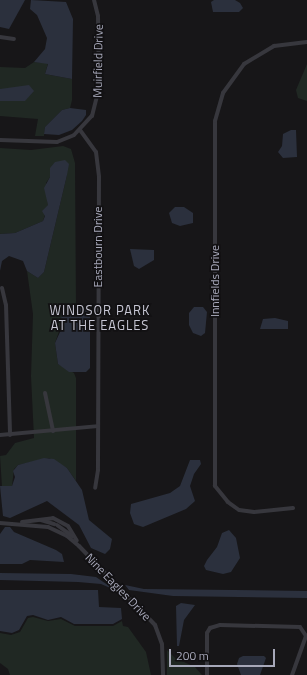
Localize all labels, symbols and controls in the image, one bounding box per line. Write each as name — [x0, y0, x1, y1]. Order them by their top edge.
street label: Muirfield Drive — [90, 24, 106, 98]
street label: Eastbourn Drive — [91, 207, 105, 287]
street label: Innfields Drive — [208, 245, 222, 317]
district label: WINDSOR PARK AT THE EAGLES — [50, 303, 150, 334]
street label: Nine Eagles Drive — [82, 550, 154, 624]
scale bar — [171, 641, 277, 667]
text: 200 m — [176, 646, 209, 665]

